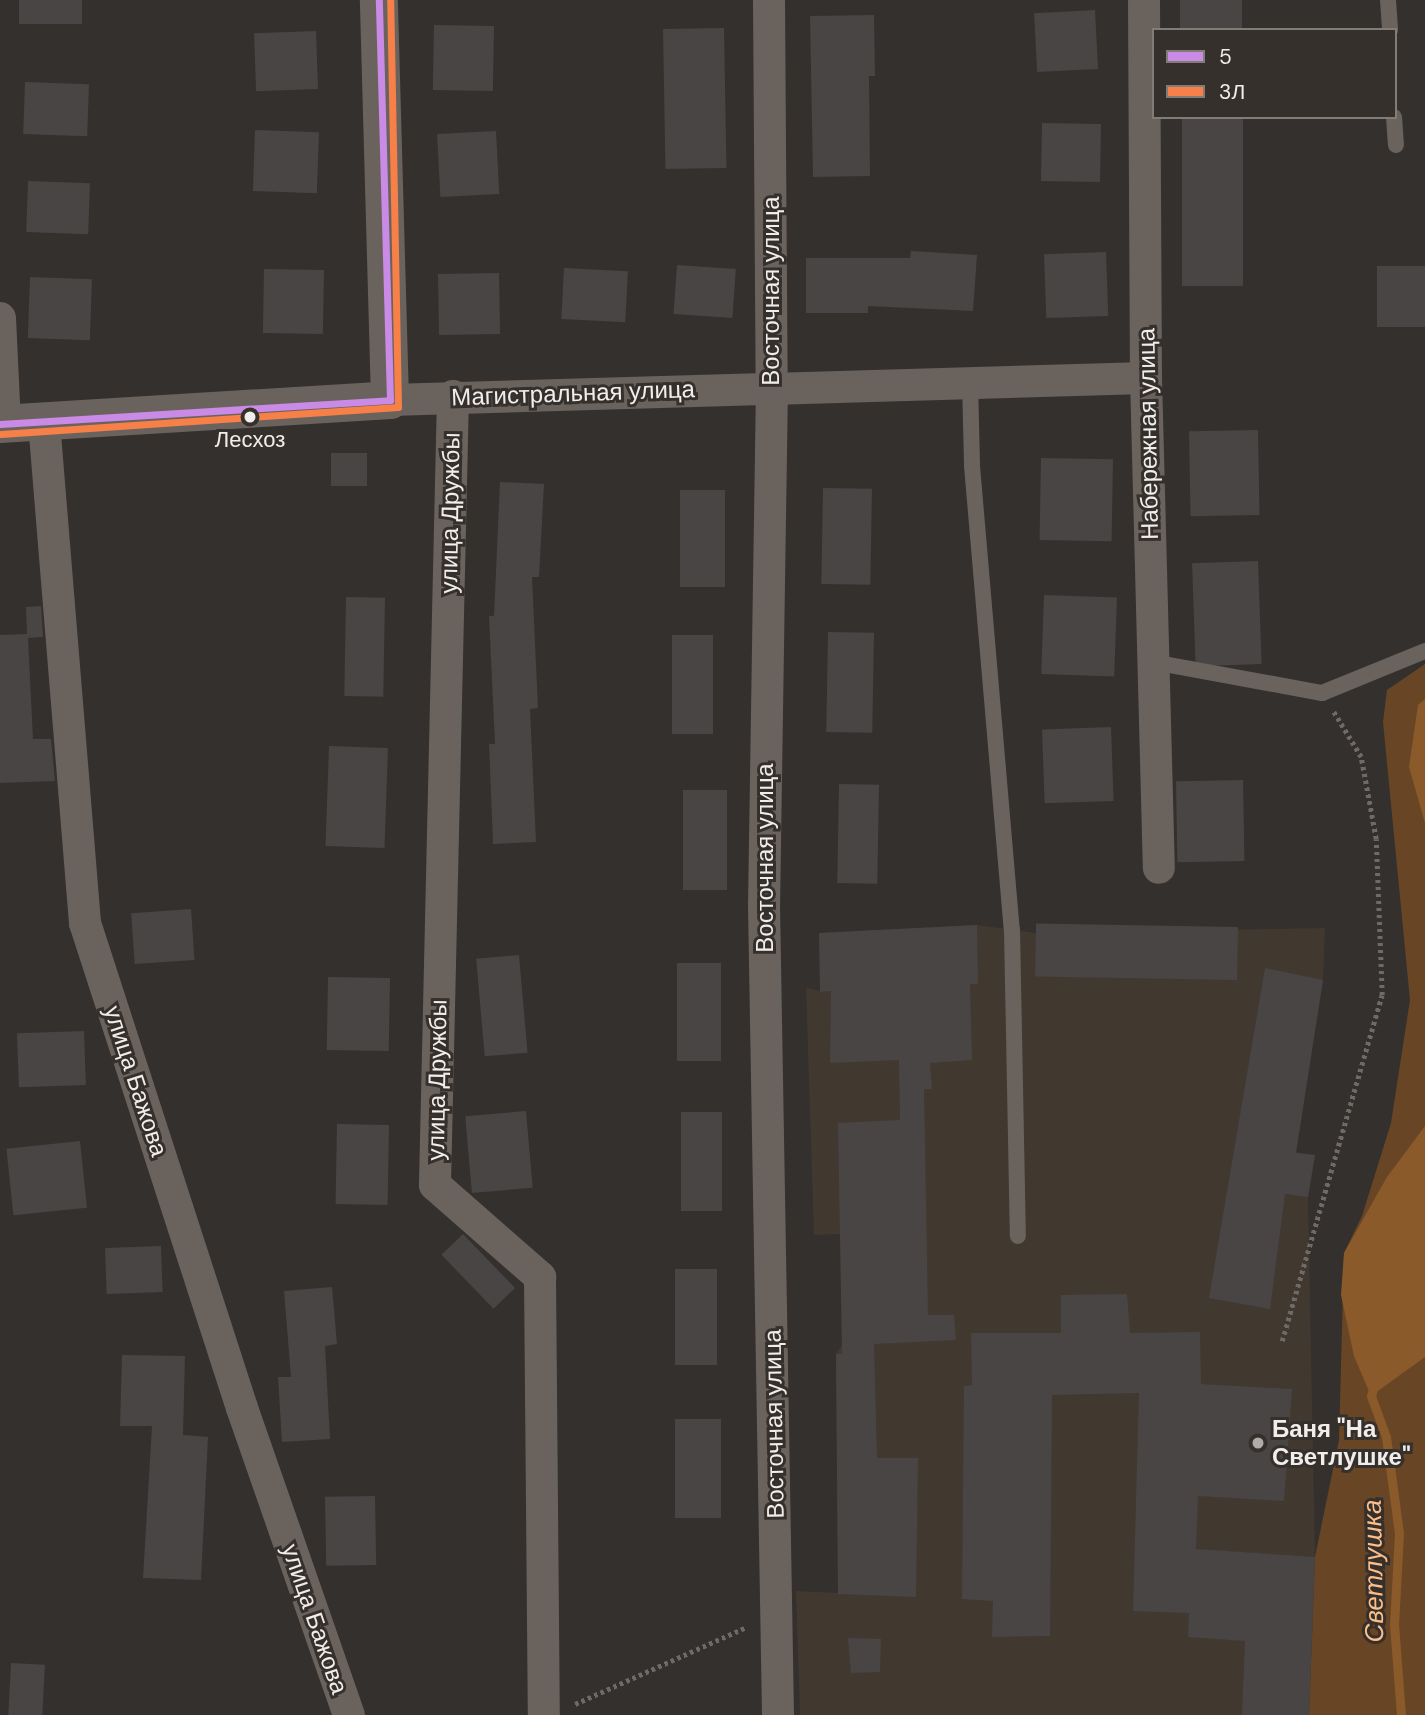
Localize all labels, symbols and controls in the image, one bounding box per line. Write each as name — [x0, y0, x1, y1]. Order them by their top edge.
legend — [1152, 28, 1397, 119]
text: 5 — [1219, 43, 1232, 71]
text: 3Л — [1219, 78, 1245, 106]
street label: Восточная улица — [757, 196, 785, 386]
street label: Набережная улица — [1132, 328, 1164, 540]
street label: Магистральная улица — [451, 374, 695, 412]
marker: Лесхоз — [243, 410, 257, 424]
place label: Лесхоз — [215, 427, 285, 453]
street label: улица Дружбы — [434, 432, 466, 594]
street label: Восточная улица — [751, 763, 779, 953]
street label: улица Дружбы — [421, 999, 453, 1161]
street label: улица Бажова — [98, 1002, 174, 1160]
street label: Восточная улица — [758, 1329, 790, 1519]
place label: Баня "На Светлушке" — [1272, 1415, 1411, 1471]
marker: Баня "На Светлушке" — [1250, 1435, 1266, 1451]
water label: Светлушка — [1357, 1499, 1391, 1643]
street label: улица Бажова — [276, 1540, 354, 1698]

